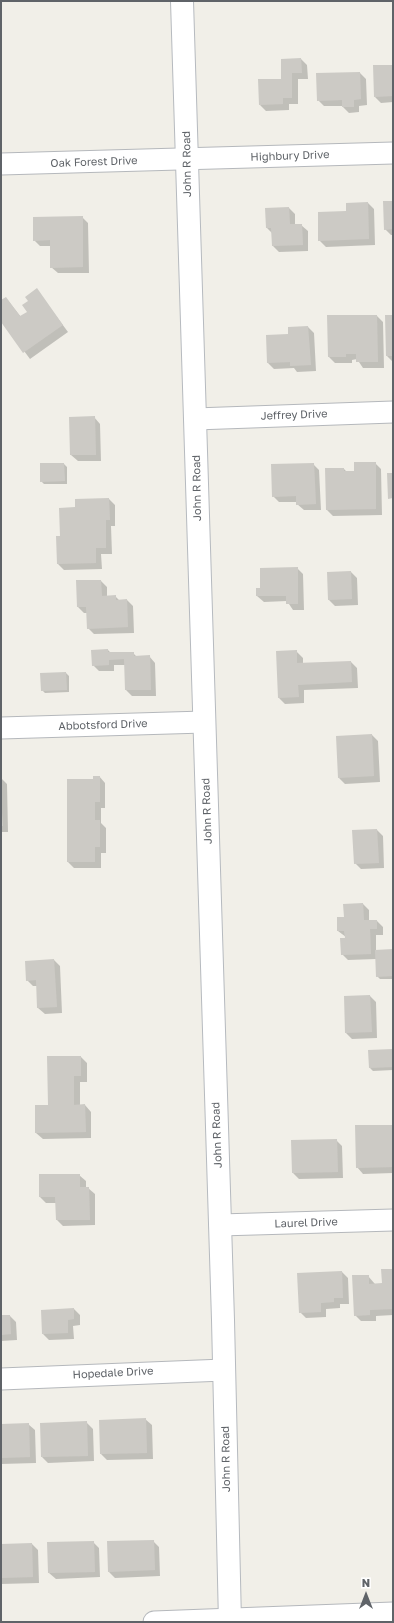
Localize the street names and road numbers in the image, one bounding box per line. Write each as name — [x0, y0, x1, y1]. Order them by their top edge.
street label: John R Road — [180, 131, 194, 197]
street label: Highbury Drive — [250, 148, 330, 164]
street label: Oak Forest Drive — [50, 154, 138, 170]
street label: Jeffrey Drive — [260, 407, 328, 423]
street label: John R Road — [190, 455, 204, 521]
street label: Abbotsford Drive — [58, 717, 148, 733]
street label: John R Road — [199, 778, 215, 844]
street label: John R Road — [209, 1102, 225, 1168]
street label: Laurel Drive — [274, 1215, 338, 1231]
street label: Hopedale Drive — [72, 1364, 154, 1382]
street label: John R Road — [219, 1426, 233, 1492]

